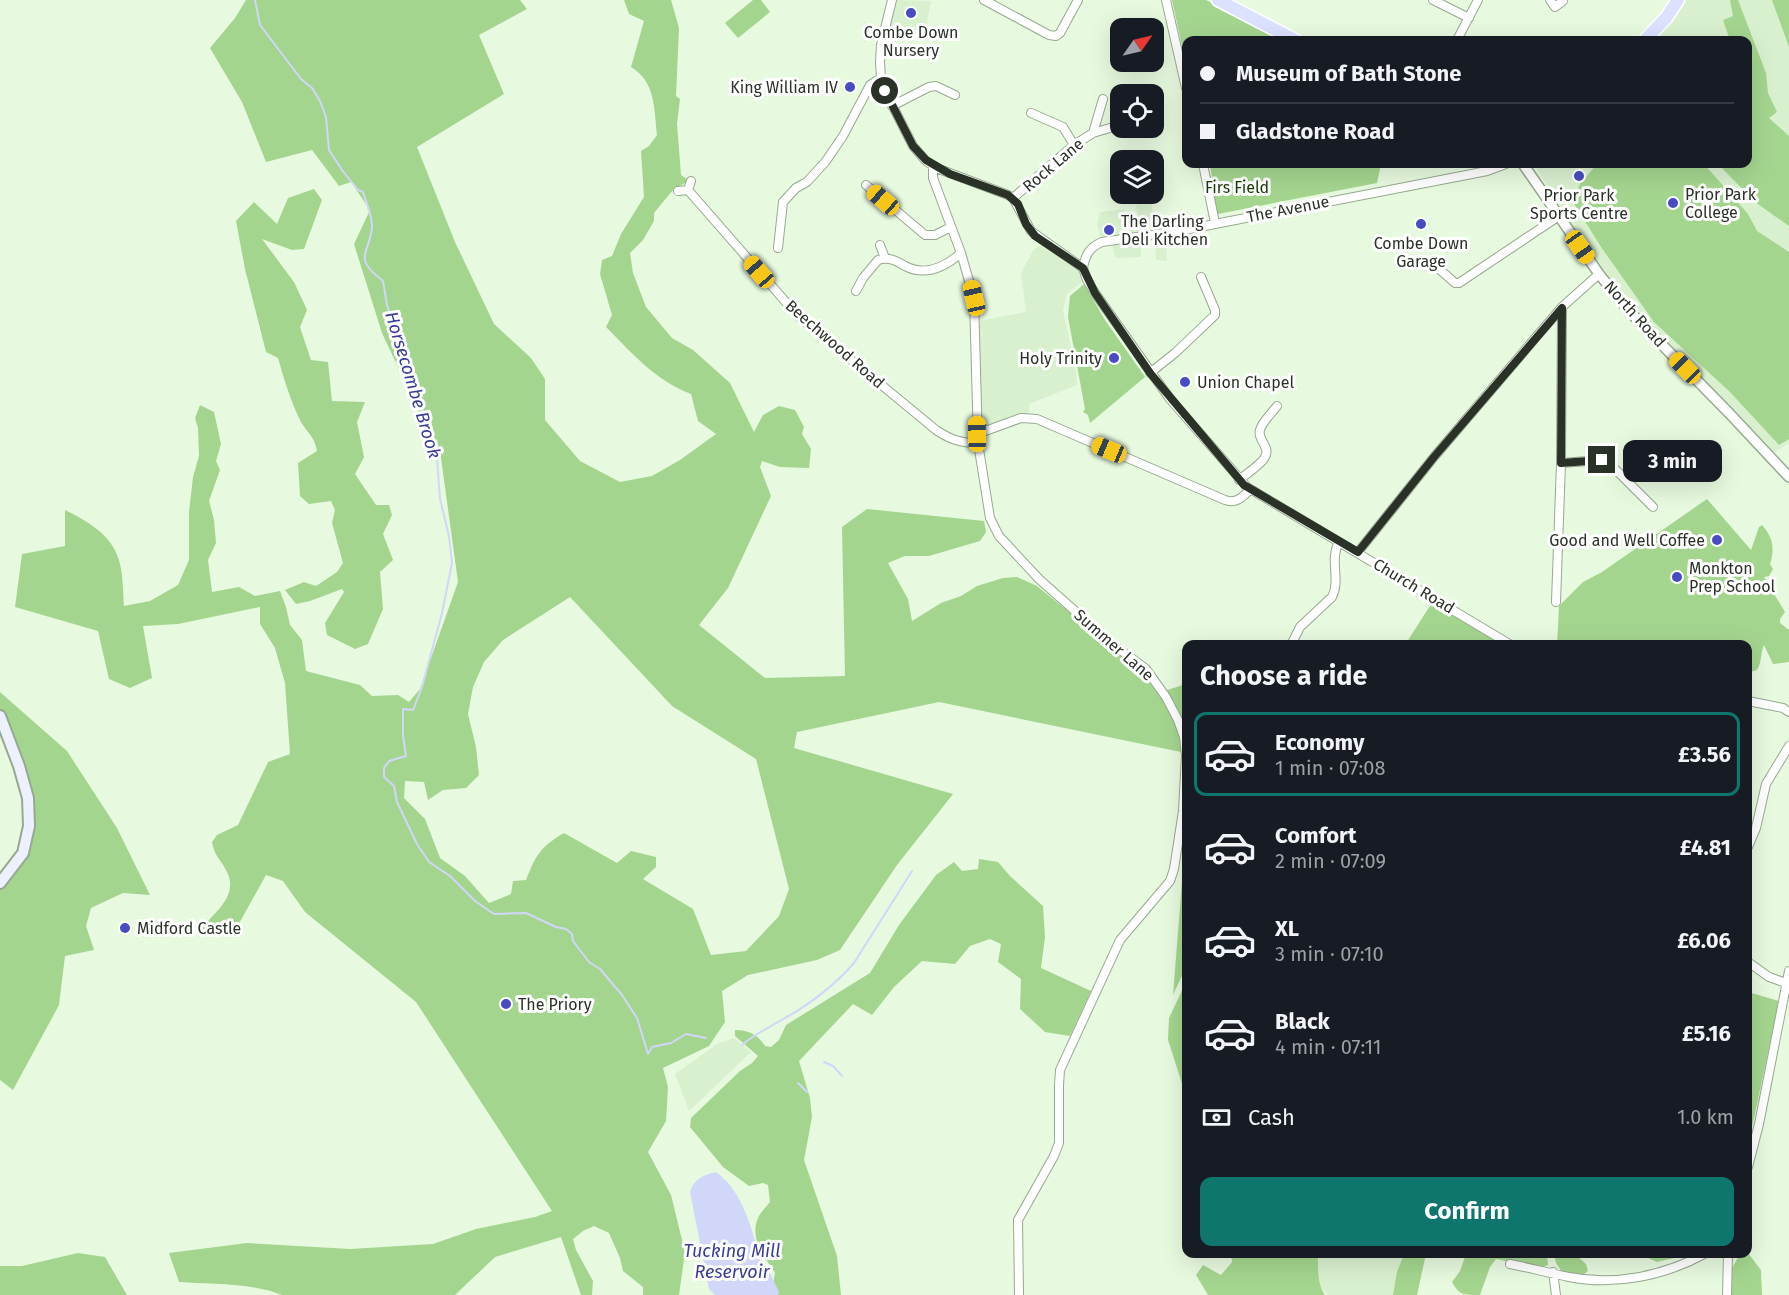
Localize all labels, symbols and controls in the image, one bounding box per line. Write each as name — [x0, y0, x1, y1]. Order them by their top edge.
marker: Combe Down Nursery — [904, 6, 918, 20]
north arrow — [1110, 18, 1164, 72]
map controls — [1110, 18, 1164, 204]
place label: Combe Down Nursery — [864, 23, 958, 60]
text: Museum of Bath Stone — [1236, 60, 1461, 87]
route start — [871, 77, 898, 104]
place label: King William IV — [730, 78, 838, 97]
marker: King William IV — [843, 80, 857, 94]
button: locate — [1110, 84, 1164, 138]
text: Gladstone Road — [1236, 118, 1395, 145]
street label: Rock Lane — [1019, 134, 1087, 196]
button: layers — [1110, 150, 1164, 204]
marker: Prior Park Sports Centre — [1572, 169, 1586, 183]
park label: Firs Field — [1205, 178, 1269, 197]
car — [864, 181, 902, 219]
place label: Prior Park College — [1685, 185, 1757, 222]
place label: Prior Park Sports Centre — [1530, 186, 1628, 223]
street label: The Avenue — [1245, 192, 1331, 226]
marker: Prior Park College — [1666, 196, 1680, 210]
place label: The Darling Deli Kitchen — [1121, 212, 1208, 249]
marker: Combe Down Garage — [1414, 217, 1428, 231]
marker: The Darling Deli Kitchen — [1102, 223, 1116, 237]
car — [1562, 227, 1598, 267]
place label: Combe Down Garage — [1374, 234, 1468, 271]
car — [740, 253, 778, 291]
street label: North Road — [1600, 277, 1670, 351]
car — [961, 278, 987, 318]
street label: Beechwood Road — [782, 296, 888, 392]
water label: Horsecombe Brook — [380, 309, 446, 461]
place label: Holy Trinity — [1019, 349, 1102, 368]
car — [1666, 349, 1704, 387]
marker: Holy Trinity — [1107, 351, 1121, 365]
place label: Union Chapel — [1197, 373, 1295, 392]
marker: Union Chapel — [1178, 375, 1192, 389]
car — [968, 416, 986, 452]
car — [1089, 435, 1129, 465]
callout: 3 min — [1623, 439, 1722, 481]
route end — [1588, 446, 1615, 473]
text: 3 min — [1648, 449, 1697, 473]
place label: Good and Well Coffee — [1549, 531, 1705, 550]
marker: Good and Well Coffee — [1710, 533, 1724, 547]
street label: Church Road — [1370, 554, 1458, 618]
place label: Monkton Prep School — [1689, 559, 1776, 596]
marker: Monkton Prep School — [1670, 570, 1684, 584]
street label: Summer Lane — [1070, 605, 1158, 685]
text: Choose a ride — [1200, 660, 1367, 692]
icon: car — [1203, 727, 1257, 781]
text: Economy — [1275, 729, 1364, 756]
text: £3.56 — [1678, 741, 1731, 768]
text: 1 min · 07:08 — [1275, 756, 1385, 780]
icon: car — [1203, 820, 1257, 874]
text: Comfort — [1275, 822, 1356, 849]
text: £4.81 — [1680, 834, 1731, 861]
text: 2 min · 07:09 — [1275, 849, 1386, 873]
icon: car — [1203, 913, 1257, 967]
text: XL — [1275, 915, 1299, 942]
place label: Midford Castle — [137, 919, 241, 938]
marker: Midford Castle — [118, 921, 132, 935]
text: £6.06 — [1677, 927, 1731, 954]
text: 3 min · 07:10 — [1275, 942, 1384, 966]
place label: The Priory — [518, 995, 592, 1014]
marker: The Priory — [499, 997, 513, 1011]
icon: car — [1203, 1006, 1257, 1060]
text: Black — [1275, 1008, 1330, 1035]
text: £5.16 — [1682, 1020, 1731, 1047]
text: 4 min · 07:11 — [1275, 1035, 1382, 1059]
icon: cash — [1200, 1101, 1233, 1134]
text: Cash — [1248, 1104, 1295, 1131]
text: 1.0 km — [1677, 1105, 1734, 1129]
button: Confirm — [1200, 1177, 1734, 1246]
water label: Tucking Mill Reservoir — [683, 1240, 781, 1283]

